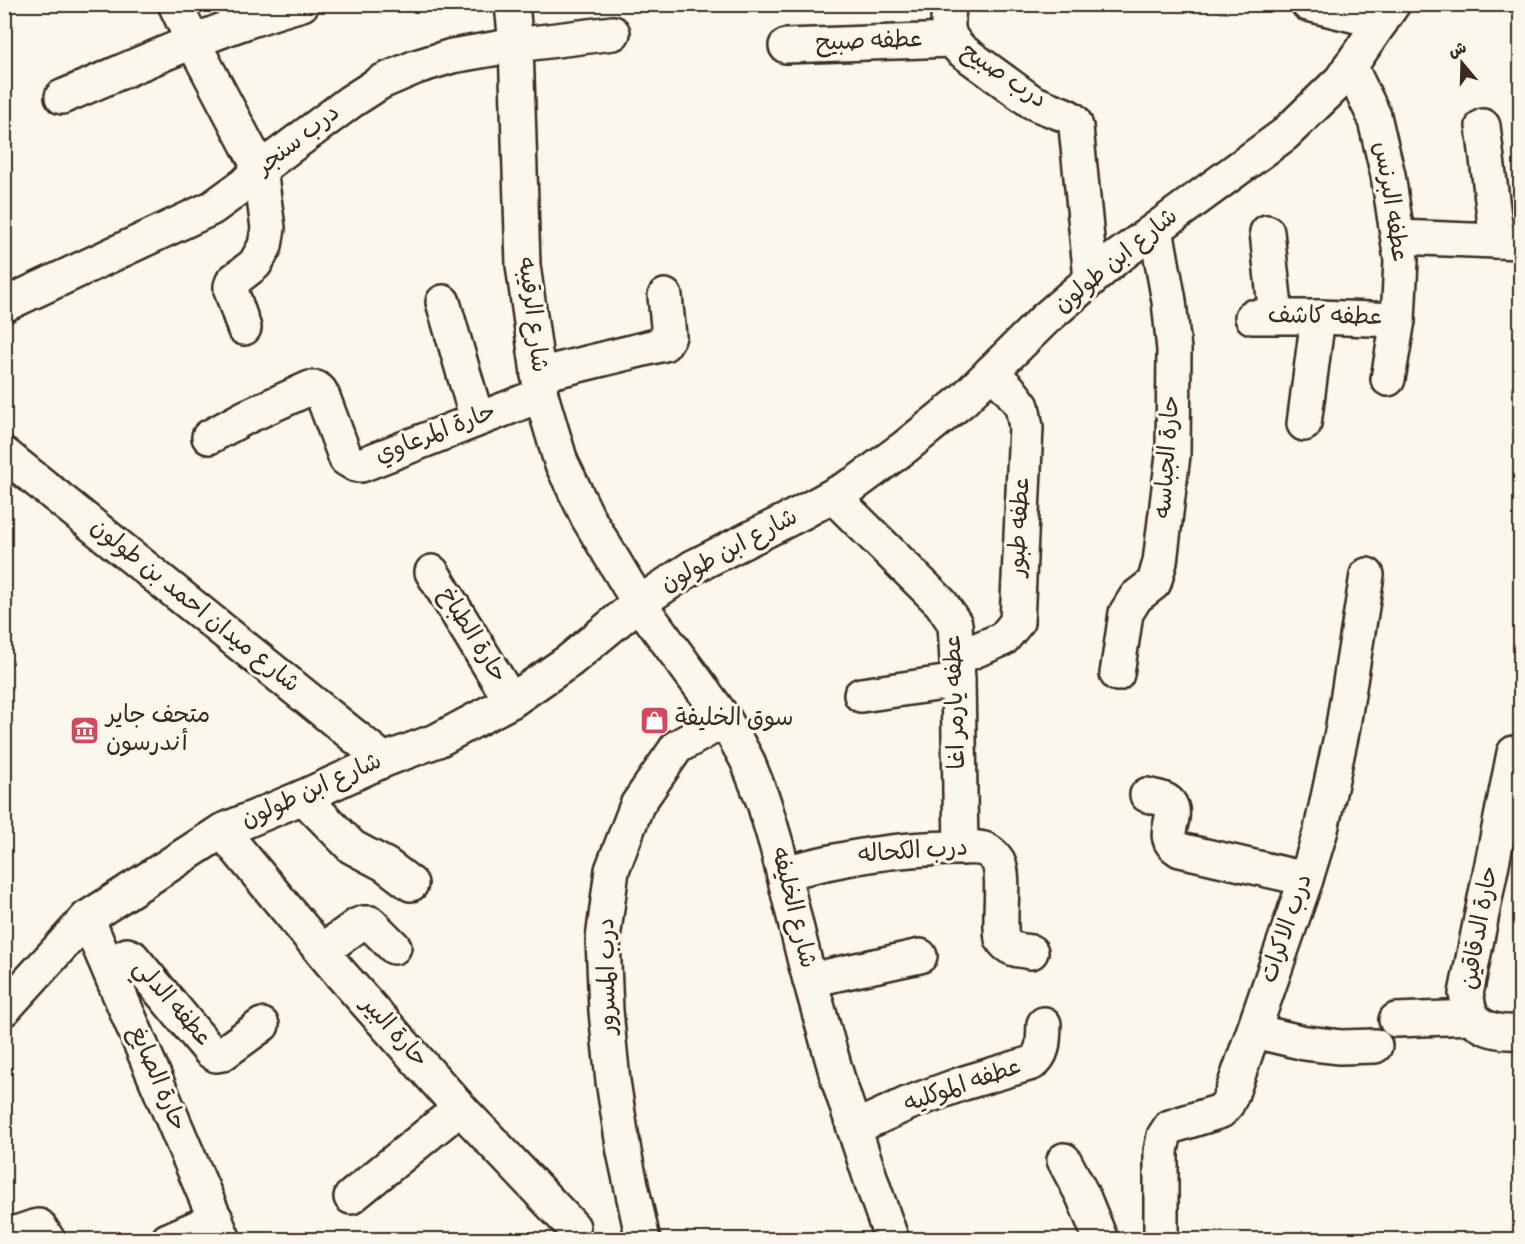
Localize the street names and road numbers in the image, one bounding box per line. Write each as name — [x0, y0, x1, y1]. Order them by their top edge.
street label: عطفه صبيح — [815, 24, 923, 62]
street label: درب صبيح — [953, 36, 1053, 118]
street label: درب سنجر — [248, 97, 348, 186]
street label: عطفه البرنس — [1363, 139, 1415, 265]
street label: شارع ابن طولون — [1048, 201, 1186, 323]
street label: شارع الرقيبه — [507, 255, 555, 375]
street label: عطفه كاشف — [1267, 300, 1383, 336]
street label: حارة الجباسه — [1148, 394, 1190, 520]
street label: حارة المرعاوي — [371, 396, 501, 474]
street label: عطفه طبور — [1001, 476, 1041, 580]
street label: شارع ابن طولون — [655, 502, 805, 602]
street label: شارع ميدان احمد بن طولون — [82, 512, 306, 702]
street label: حارة الطباخ — [428, 582, 514, 690]
street label: عطفه يارمر اغا — [938, 634, 976, 770]
street label: شارع ابن طولون — [236, 746, 388, 838]
street label: درب الكحاله — [857, 832, 969, 874]
street label: شارع الخليفه — [761, 844, 823, 972]
street label: حارة الدقاقين — [1453, 863, 1509, 993]
street label: درب الاكرات — [1253, 870, 1323, 988]
street label: درب المسرور — [591, 918, 627, 1036]
street label: عطفه الدلي — [123, 953, 218, 1056]
street label: حارة البير — [350, 988, 434, 1076]
street label: حارة الصايغ — [119, 1021, 193, 1137]
street label: عطفه الموكليه — [900, 1051, 1026, 1123]

